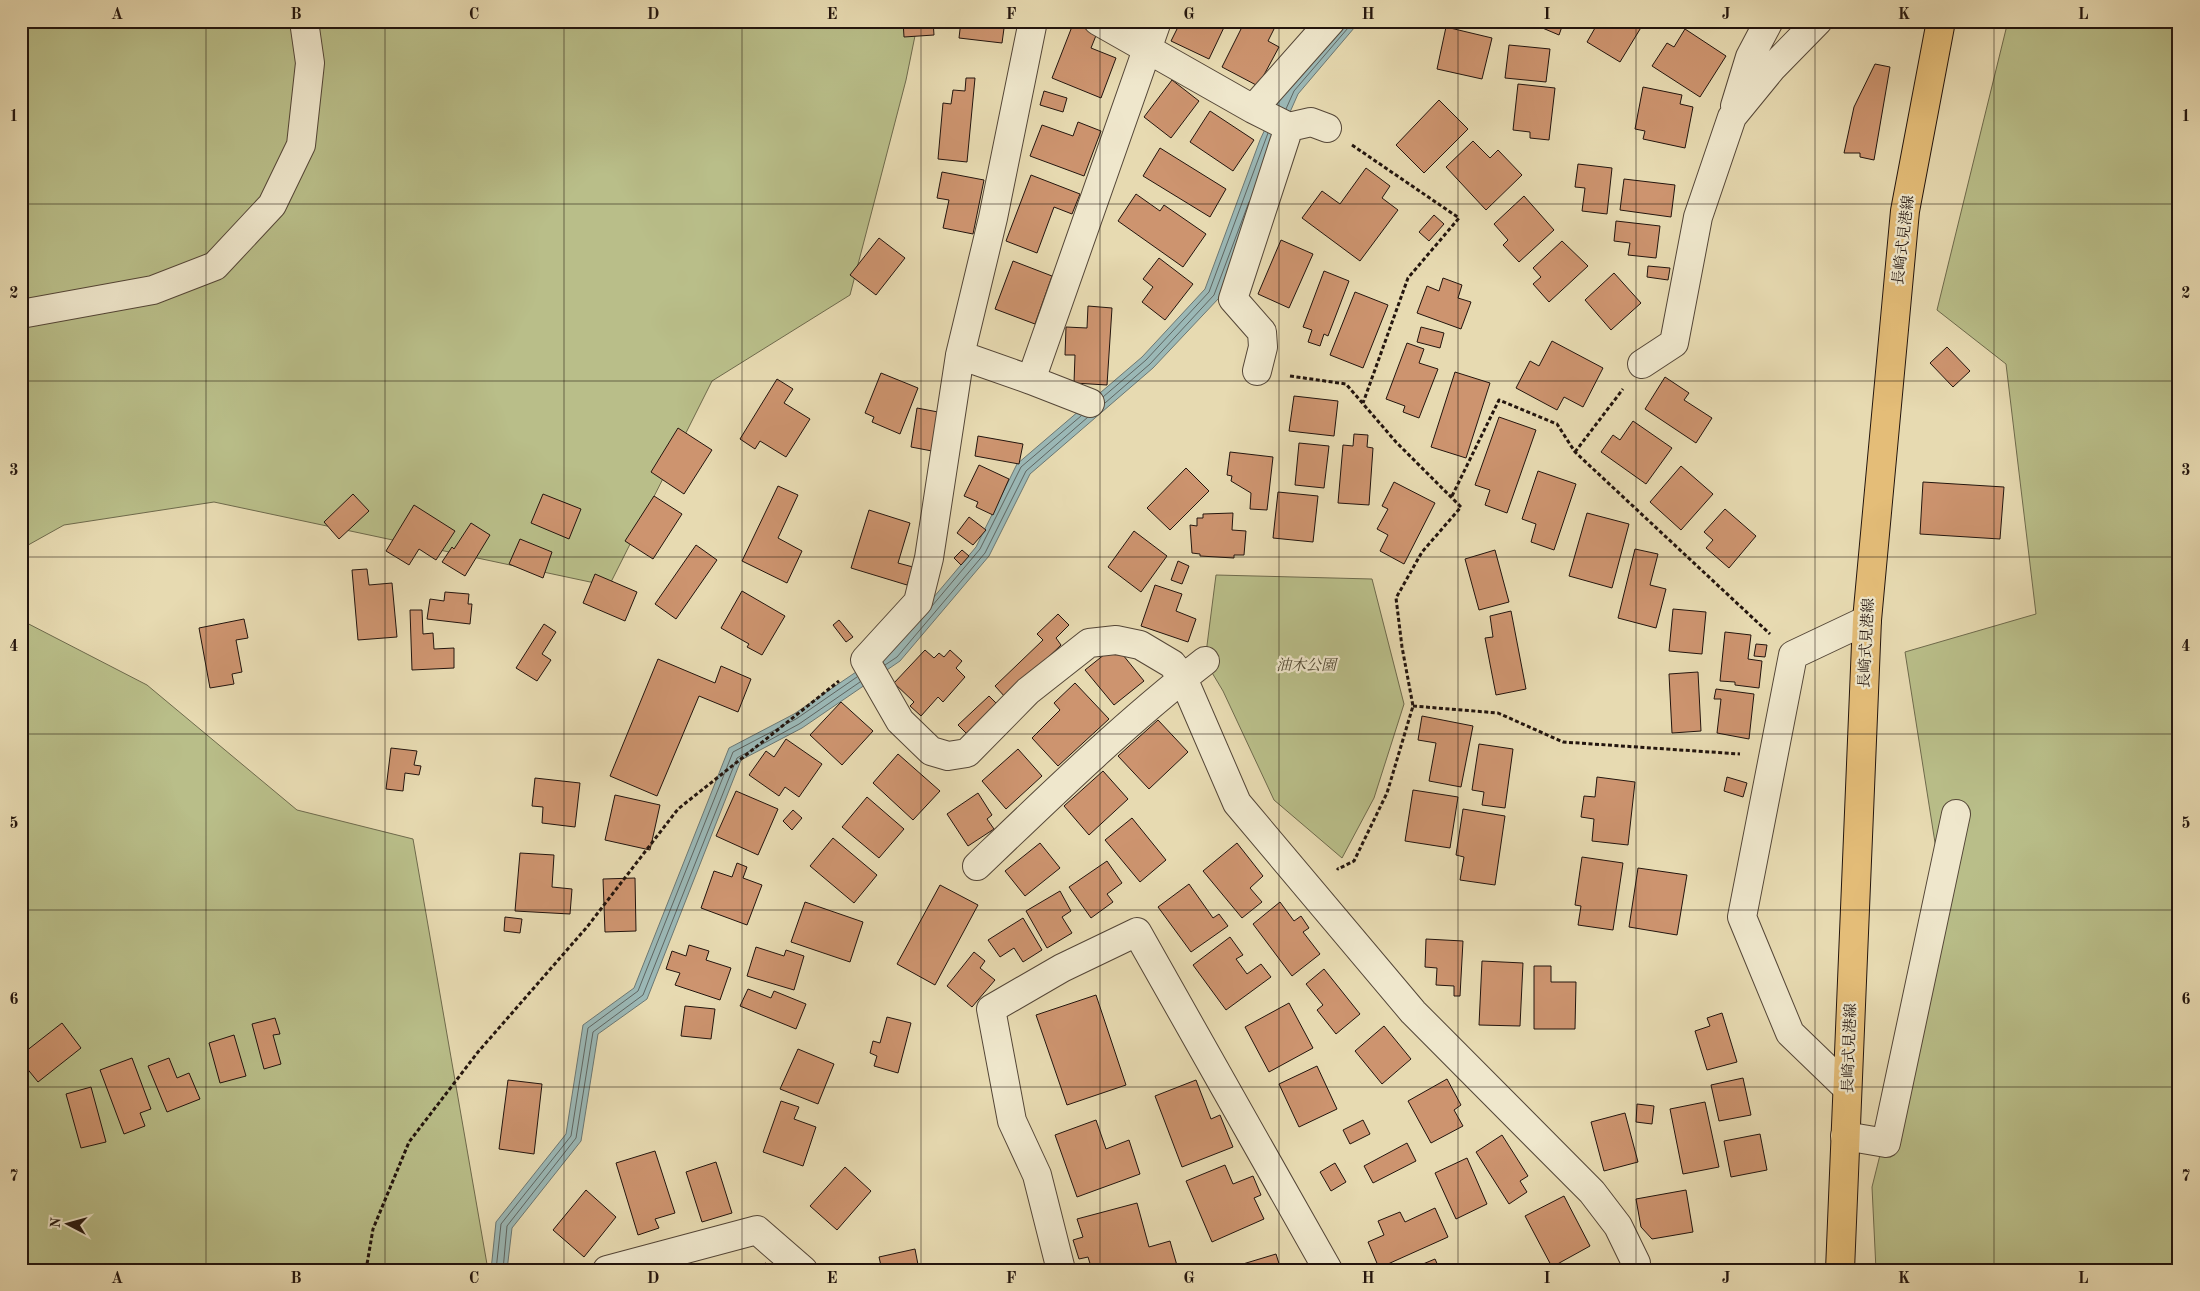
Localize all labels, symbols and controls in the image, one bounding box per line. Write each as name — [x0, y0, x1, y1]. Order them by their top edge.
text: A — [111, 7, 123, 23]
text: B — [290, 7, 302, 23]
text: C — [469, 7, 479, 23]
text: D — [647, 7, 659, 23]
text: E — [826, 7, 838, 23]
text: F — [1006, 7, 1017, 23]
text: G — [1183, 7, 1195, 23]
text: H — [1361, 7, 1375, 23]
text: I — [1543, 7, 1551, 23]
text: J — [1722, 7, 1731, 23]
text: K — [1898, 7, 1910, 23]
text: L — [2078, 7, 2089, 23]
text: 1 — [9, 109, 19, 125]
text: 1 — [2181, 109, 2191, 125]
street label: 長崎式見港線 — [1890, 194, 1917, 286]
text: 2 — [9, 286, 19, 302]
text: 2 — [2181, 286, 2191, 302]
text: 3 — [9, 463, 19, 479]
text: 3 — [2181, 463, 2191, 479]
street label: 長崎式見港線 — [1856, 598, 1877, 688]
text: 4 — [9, 639, 19, 655]
text: 4 — [2181, 639, 2191, 655]
park label: 油木公園 — [1276, 657, 1339, 674]
text: 5 — [9, 816, 19, 832]
text: 5 — [2181, 816, 2191, 832]
text: 6 — [9, 992, 19, 1008]
text: 6 — [2181, 992, 2191, 1008]
street label: 長崎式見港線 — [1839, 1003, 1860, 1093]
text: 7 — [9, 1169, 19, 1185]
text: 7 — [2181, 1169, 2191, 1185]
north arrow — [42, 1198, 92, 1248]
text: N — [49, 1216, 64, 1229]
text: A — [111, 1271, 123, 1287]
text: B — [290, 1271, 302, 1287]
text: C — [469, 1271, 479, 1287]
text: D — [647, 1271, 659, 1287]
text: E — [826, 1271, 838, 1287]
text: F — [1006, 1271, 1017, 1287]
text: G — [1183, 1271, 1195, 1287]
text: H — [1361, 1271, 1375, 1287]
text: I — [1543, 1271, 1551, 1287]
text: J — [1722, 1271, 1731, 1287]
text: K — [1898, 1271, 1910, 1287]
text: L — [2078, 1271, 2089, 1287]

